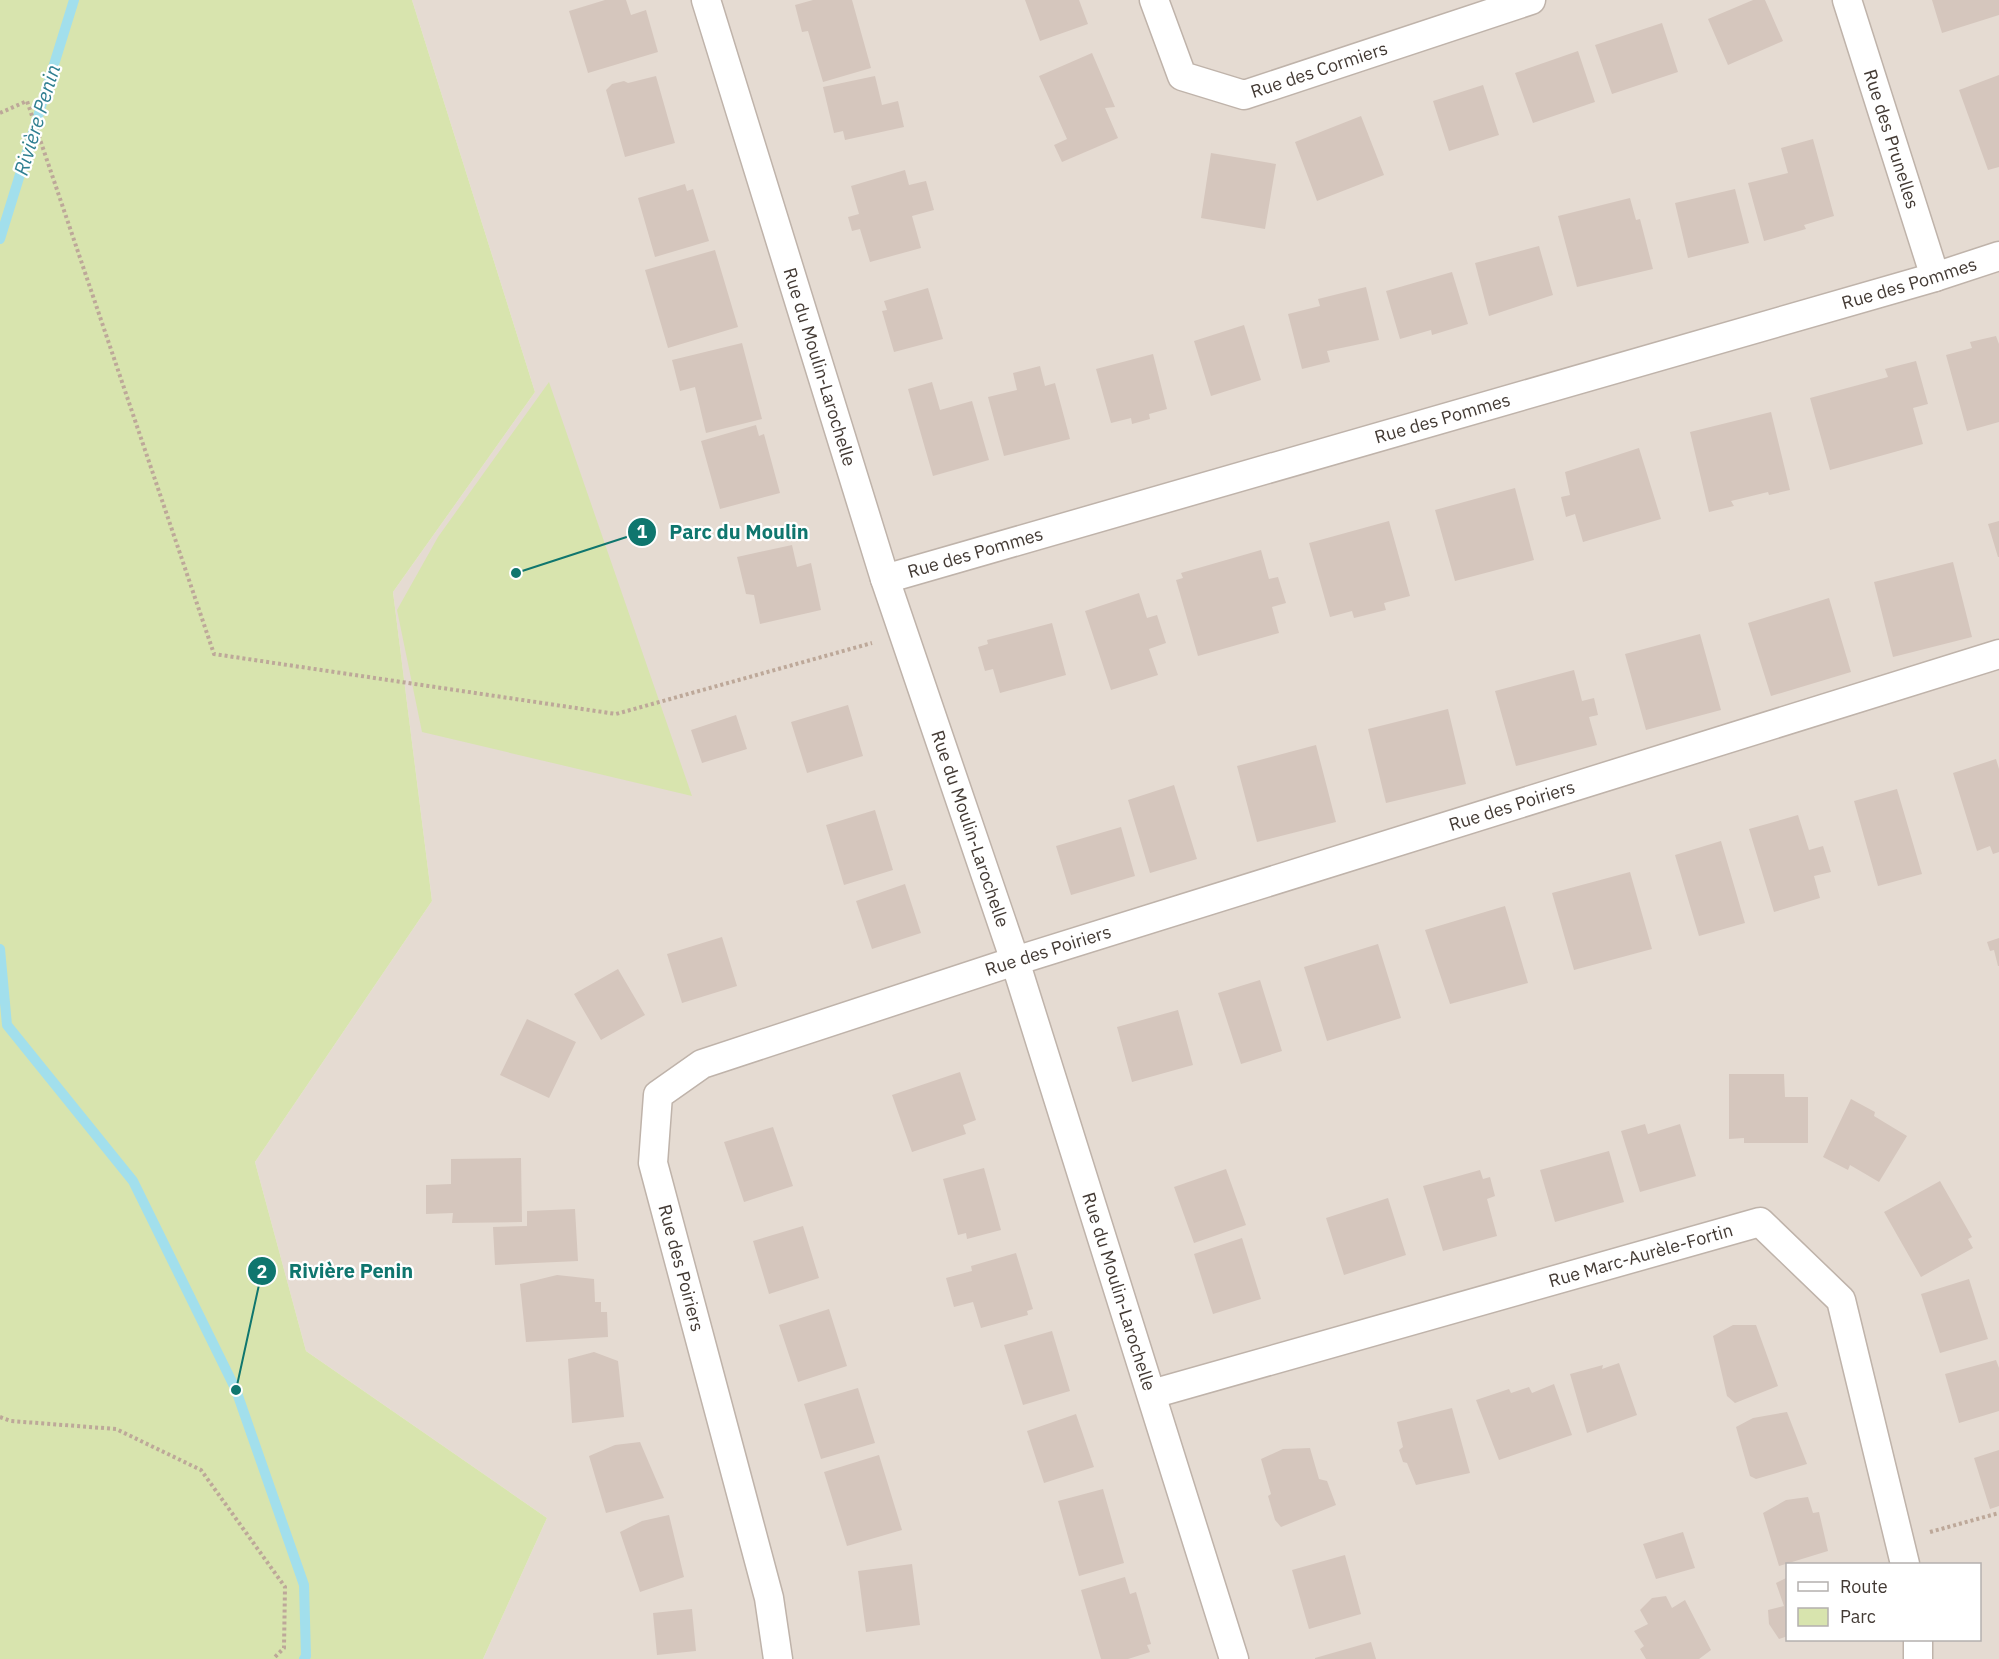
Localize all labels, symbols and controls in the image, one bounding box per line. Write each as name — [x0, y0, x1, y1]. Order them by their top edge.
street label: Rue des Cormiers — [1248, 36, 1390, 103]
water label: Rivière Penin — [7, 61, 66, 179]
street label: Rue des Prunelles — [1859, 66, 1925, 212]
street label: Rue des Pommes — [1839, 252, 1980, 314]
street label: Rue du Moulin-Larochelle — [778, 265, 861, 469]
street label: Rue des Pommes — [1372, 388, 1513, 449]
callout: Parc du Moulin — [627, 513, 820, 551]
text: Parc du Moulin — [669, 518, 809, 545]
text: 1 — [637, 520, 648, 543]
street label: Rue des Pommes — [905, 522, 1046, 583]
street label: Rue du Moulin-Larochelle — [926, 727, 1015, 930]
street label: Rue des Poiriers — [1446, 775, 1578, 836]
street label: Rue des Poiriers — [982, 920, 1114, 981]
street label: Rue du Moulin-Larochelle — [1077, 1189, 1161, 1394]
street label: Rue des Poiriers — [653, 1202, 710, 1334]
street label: Rue Marc-Aurèle-Fortin — [1546, 1218, 1735, 1292]
callout: Rivière Penin — [247, 1252, 425, 1290]
text: Rivière Penin — [289, 1257, 413, 1284]
text: 2 — [257, 1260, 267, 1283]
legend — [1786, 1563, 1981, 1641]
text: Route — [1840, 1575, 1888, 1598]
text: Parc — [1840, 1605, 1876, 1628]

